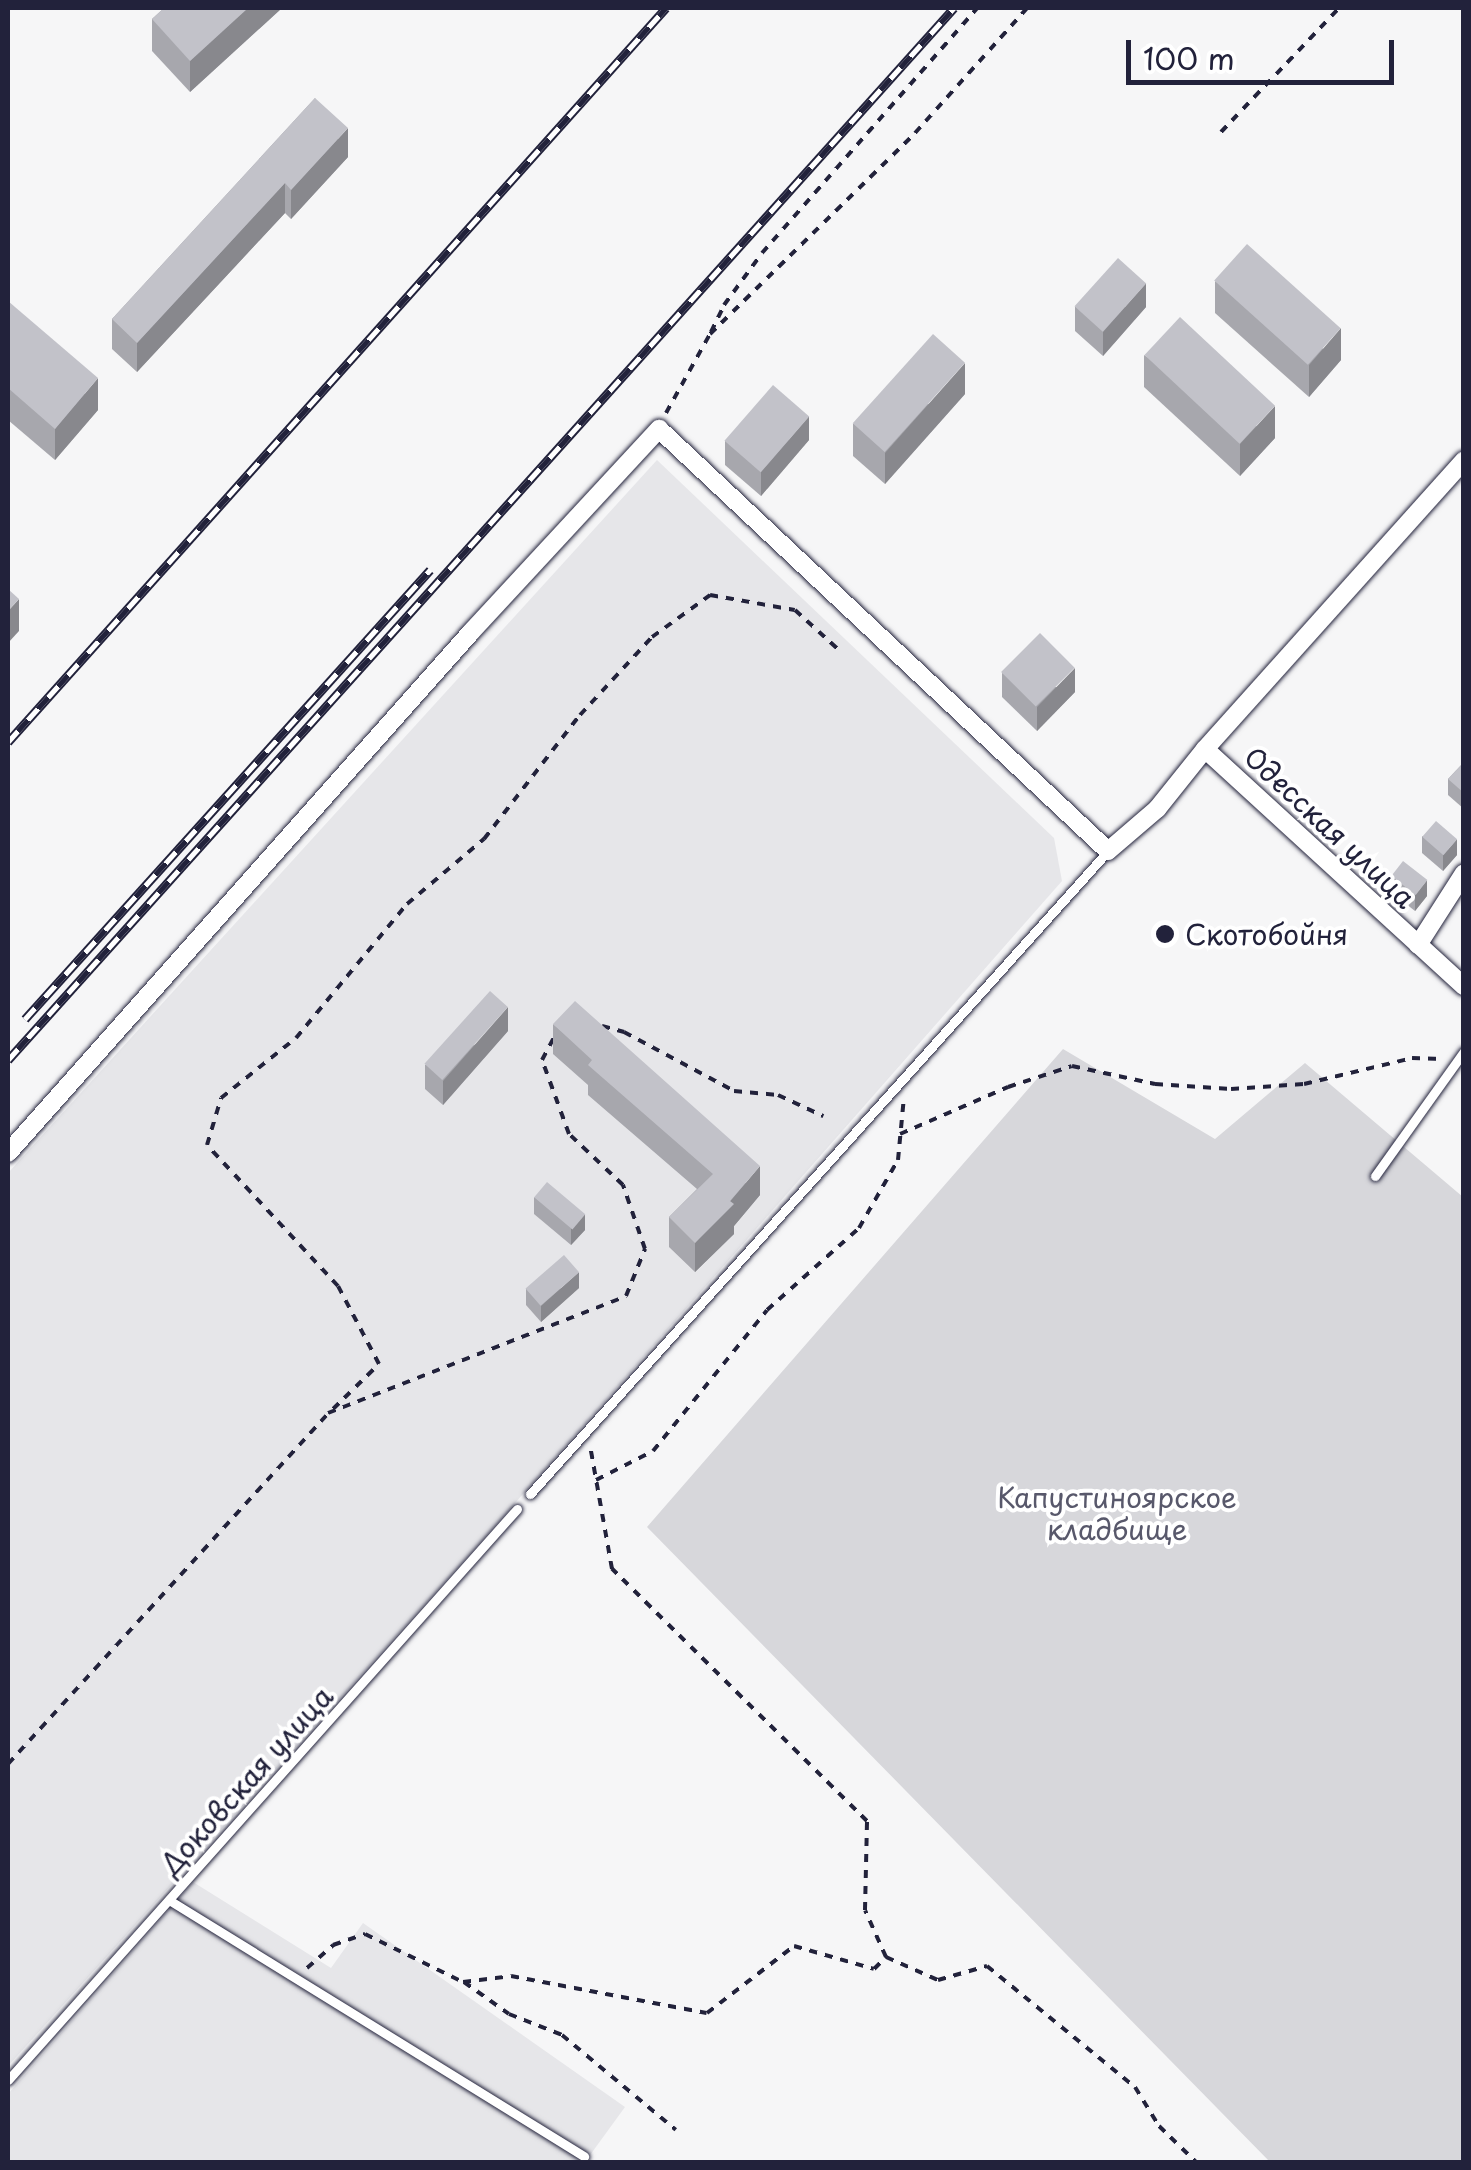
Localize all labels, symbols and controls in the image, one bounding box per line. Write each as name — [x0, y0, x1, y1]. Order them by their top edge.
scale bar — [1131, 20, 1398, 82]
text: 100 m — [1143, 35, 1235, 80]
street label: Одесская улица — [1237, 739, 1423, 915]
place label: Скотобойня — [1185, 917, 1348, 951]
marker: Скотобойня — [1154, 923, 1176, 945]
park label: Капустиноярское кладбище — [997, 1480, 1237, 1546]
street label: Доковская улица — [152, 1679, 340, 1881]

